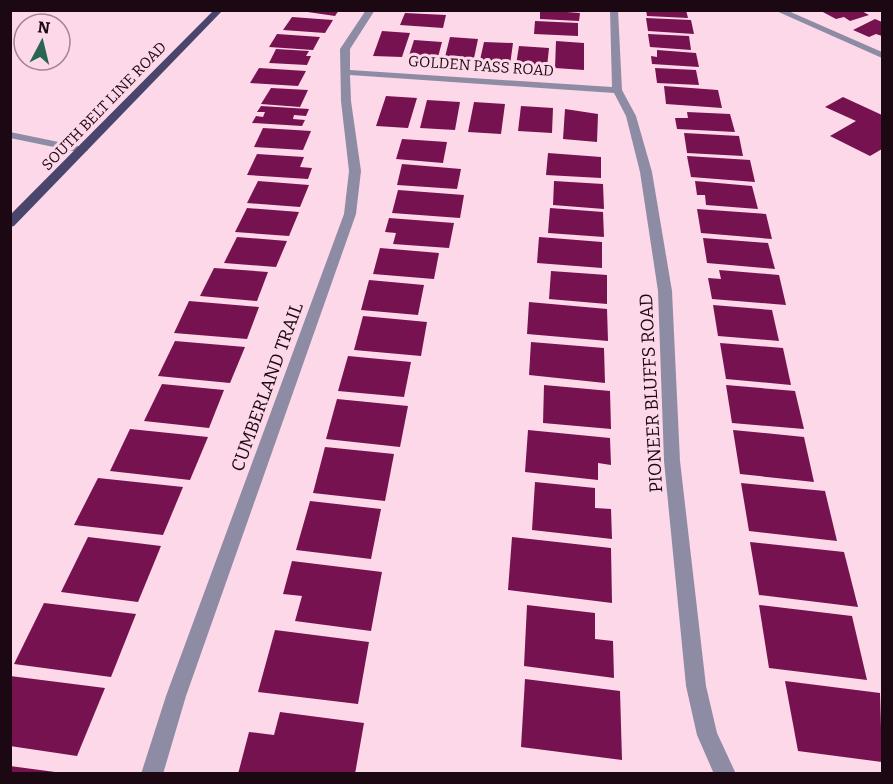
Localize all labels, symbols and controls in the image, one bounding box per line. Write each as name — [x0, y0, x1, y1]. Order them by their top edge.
north arrow — [12, 12, 72, 72]
text: N — [36, 17, 51, 38]
street label: SOUTH BELT LINE ROAD — [38, 38, 170, 174]
street label: GOLDEN PASS ROAD — [407, 52, 555, 80]
street label: PIONEER BLUFFS ROAD — [635, 293, 667, 493]
street label: CUMBERLAND TRAIL — [226, 300, 308, 474]

